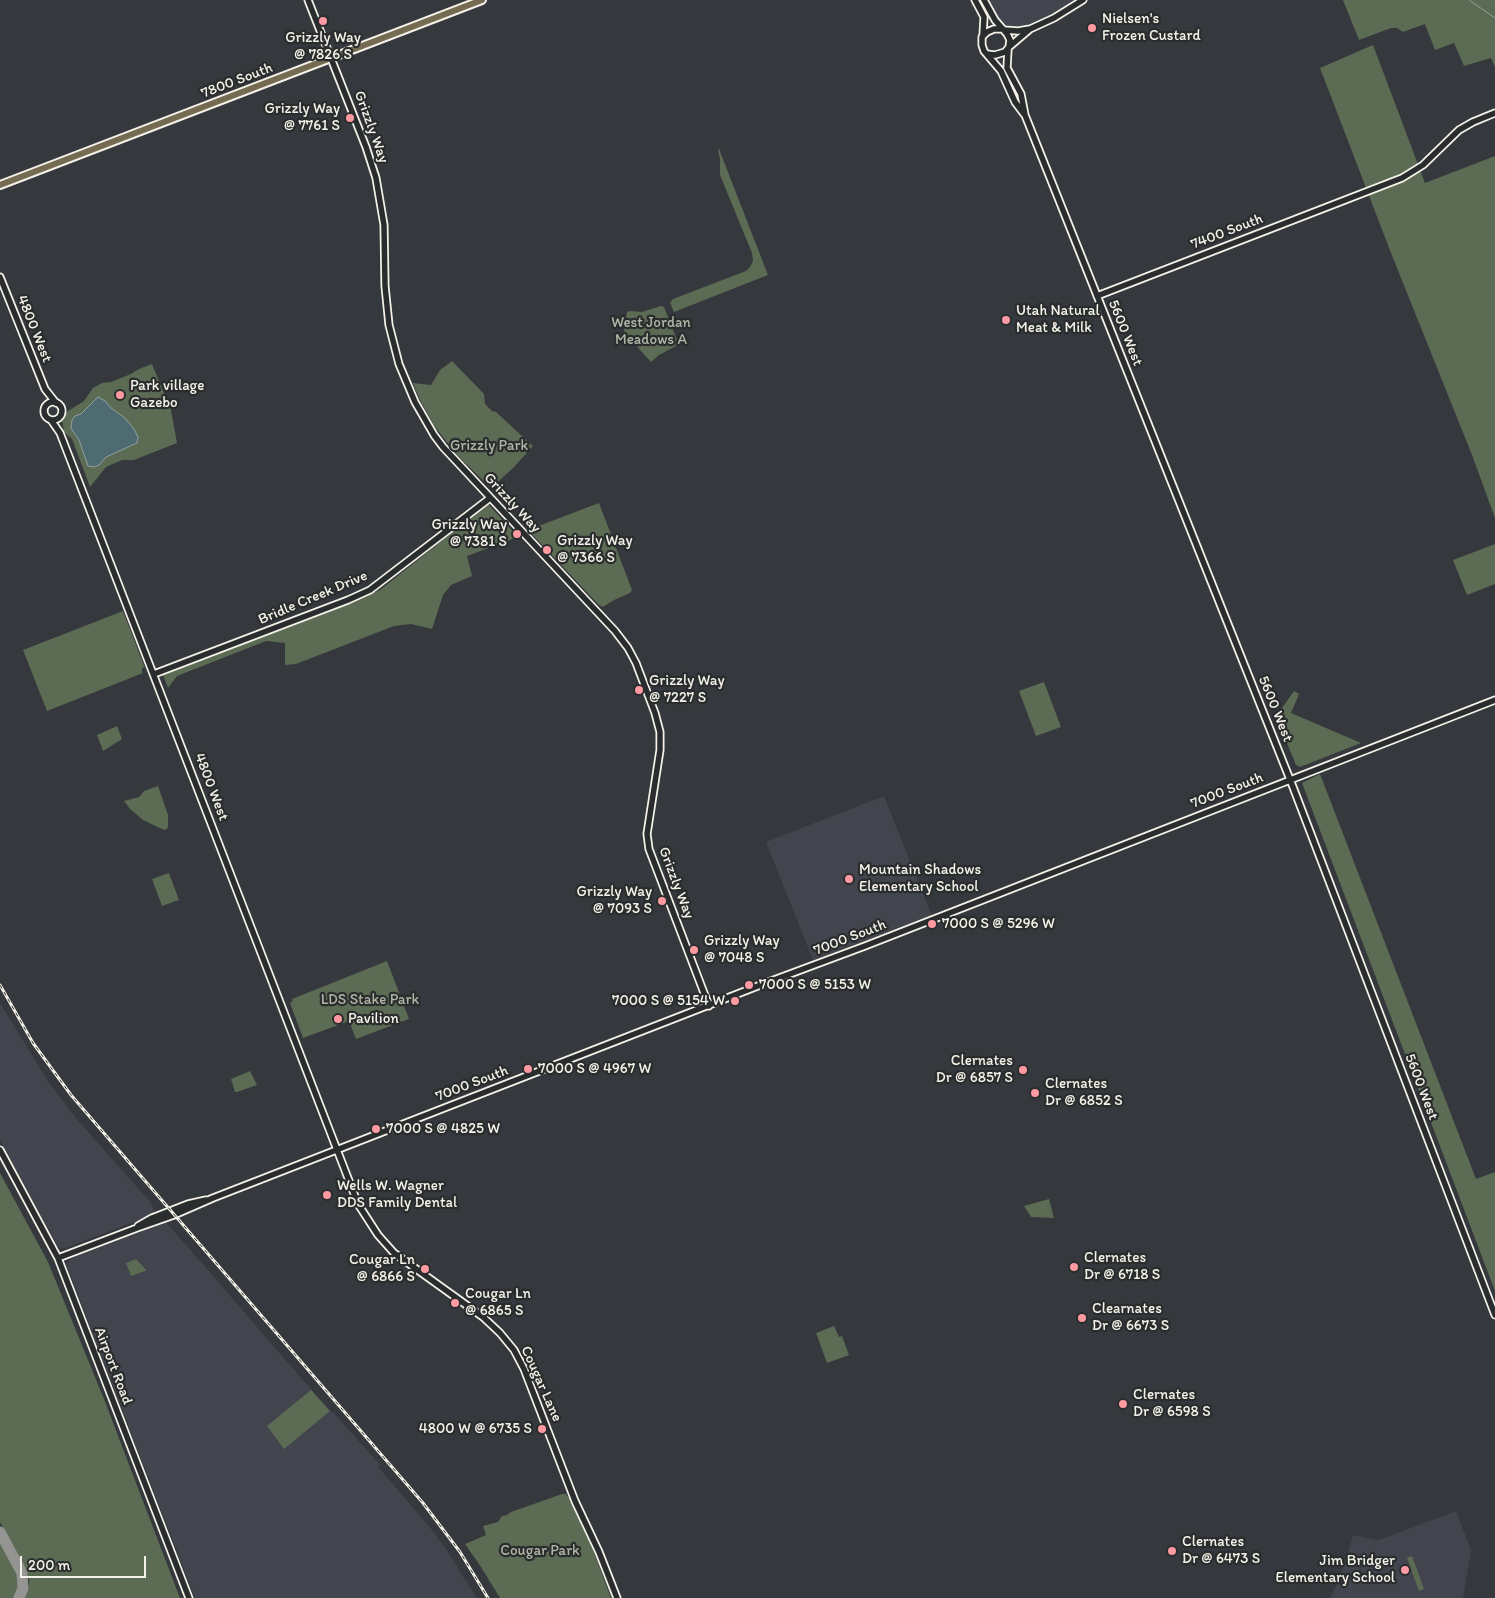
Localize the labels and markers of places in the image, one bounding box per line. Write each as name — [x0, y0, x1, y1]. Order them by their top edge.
place label: Nielsen's Frozen Custard — [1102, 10, 1201, 45]
marker: Grizzly Way @ 7826 S — [317, 15, 329, 27]
marker: Nielsen's Frozen Custard — [1086, 22, 1098, 34]
place label: Grizzly Way @ 7826 S — [285, 29, 361, 64]
place label: Grizzly Way @ 7761 S — [264, 100, 340, 135]
marker: Grizzly Way @ 7761 S — [344, 112, 356, 124]
place label: Utah Natural Meat & Milk — [1016, 302, 1100, 337]
marker: Utah Natural Meat & Milk — [1000, 314, 1012, 326]
place label: Park village Gazebo — [130, 377, 204, 412]
marker: Park village Gazebo — [114, 389, 126, 401]
place label: Grizzly Way @ 7381 S — [431, 516, 507, 551]
marker: Grizzly Way @ 7381 S — [511, 528, 523, 540]
place label: Grizzly Way @ 7366 S — [557, 532, 633, 567]
marker: Grizzly Way @ 7366 S — [541, 544, 553, 556]
place label: Grizzly Way @ 7227 S — [649, 672, 725, 707]
marker: Grizzly Way @ 7227 S — [633, 684, 645, 696]
place label: Mountain Shadows Elementary School — [859, 861, 981, 896]
marker: Mountain Shadows Elementary School — [843, 873, 855, 885]
place label: Grizzly Way @ 7093 S — [576, 883, 652, 918]
marker: Grizzly Way @ 7093 S — [656, 895, 668, 907]
place label: 7000 S @ 5296 W — [942, 915, 1055, 933]
marker: 7000 S @ 5296 W — [926, 918, 938, 930]
place label: Grizzly Way @ 7048 S — [704, 932, 780, 967]
marker: Grizzly Way @ 7048 S — [688, 944, 700, 956]
place label: 7000 S @ 5153 W — [759, 976, 871, 994]
marker: 7000 S @ 5153 W — [743, 979, 755, 991]
place label: 7000 S @ 5154 W — [612, 992, 725, 1010]
marker: 7000 S @ 5154 W — [729, 995, 741, 1007]
place label: Pavilion — [348, 1010, 399, 1028]
marker: Pavilion — [332, 1013, 344, 1025]
place label: Clernates Dr @ 6857 S — [936, 1052, 1013, 1087]
place label: 7000 S @ 4967 W — [538, 1060, 651, 1078]
marker: 7000 S @ 4967 W — [522, 1063, 534, 1075]
marker: Clernates Dr @ 6857 S — [1017, 1064, 1029, 1076]
place label: Clernates Dr @ 6852 S — [1045, 1075, 1123, 1110]
marker: Clernates Dr @ 6852 S — [1029, 1087, 1041, 1099]
place label: 7000 S @ 4825 W — [386, 1120, 500, 1138]
marker: 7000 S @ 4825 W — [370, 1123, 382, 1135]
place label: Wells W. Wagner DDS Family Dental — [337, 1177, 457, 1212]
marker: Wells W. Wagner DDS Family Dental — [321, 1189, 333, 1201]
place label: Clernates Dr @ 6718 S — [1084, 1249, 1160, 1284]
place label: Cougar Ln @ 6866 S — [349, 1251, 415, 1286]
marker: Clernates Dr @ 6718 S — [1068, 1261, 1080, 1273]
marker: Cougar Ln @ 6866 S — [419, 1263, 431, 1275]
place label: Cougar Ln @ 6865 S — [465, 1285, 531, 1320]
marker: Cougar Ln @ 6865 S — [449, 1297, 461, 1309]
place label: Clearnates Dr @ 6673 S — [1092, 1300, 1169, 1335]
marker: Clearnates Dr @ 6673 S — [1076, 1312, 1088, 1324]
place label: Clernates Dr @ 6598 S — [1133, 1386, 1211, 1421]
marker: Clernates Dr @ 6598 S — [1117, 1398, 1129, 1410]
place label: 4800 W @ 6735 S — [419, 1420, 532, 1438]
marker: 4800 W @ 6735 S — [536, 1423, 548, 1435]
place label: Clernates Dr @ 6473 S — [1182, 1533, 1260, 1568]
marker: Clernates Dr @ 6473 S — [1166, 1545, 1178, 1557]
place label: Jim Bridger Elementary School — [1275, 1552, 1395, 1587]
marker: Jim Bridger Elementary School — [1399, 1564, 1411, 1576]

